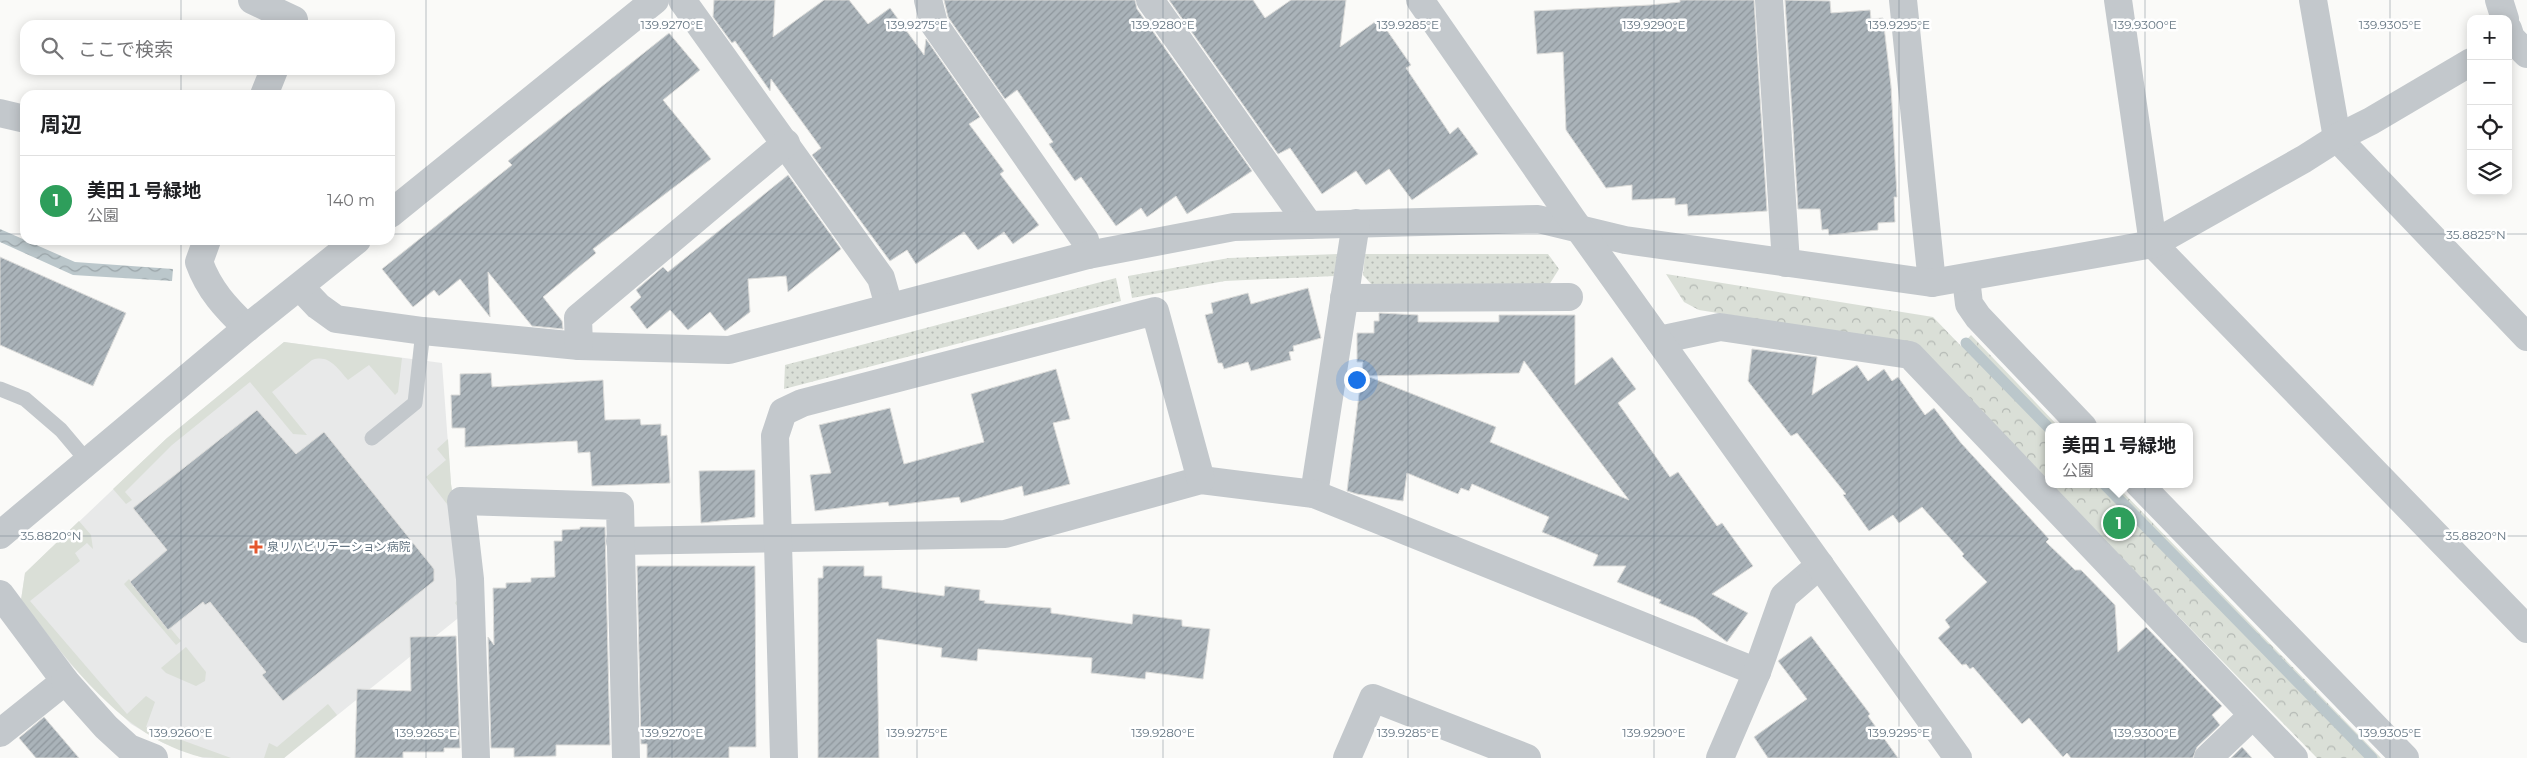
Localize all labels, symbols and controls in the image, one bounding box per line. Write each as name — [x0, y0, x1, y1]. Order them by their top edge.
map controls — [2467, 15, 2512, 195]
button: + — [2467, 15, 2512, 60]
text: 139.9270°E — [641, 17, 703, 32]
text: 139.9275°E — [886, 17, 948, 32]
text: 139.9280°E — [1131, 17, 1195, 32]
text: 139.9285°E — [1377, 17, 1439, 32]
text: 139.9290°E — [1622, 17, 1686, 32]
text: 139.9295°E — [1868, 17, 1930, 32]
text: 139.9300°E — [2113, 17, 2177, 32]
text: 139.9305°E — [2359, 17, 2421, 32]
search box — [20, 20, 395, 75]
icon: search — [38, 34, 66, 62]
text: ここで検索 — [78, 38, 173, 61]
button: − — [2467, 60, 2512, 105]
button: locate — [2467, 105, 2512, 150]
text: 周辺 — [40, 112, 82, 137]
button: layers — [2467, 150, 2512, 195]
text: 美田１号緑地 — [87, 179, 201, 202]
text: 1 — [53, 191, 59, 210]
text: 140 m — [327, 191, 375, 210]
text: 公園 — [87, 206, 119, 225]
text: 35.8825°N — [2446, 227, 2506, 242]
your location — [1344, 367, 1370, 393]
popup — [2045, 423, 2193, 488]
text: 美田１号緑地 — [2062, 434, 2176, 457]
text: 公園 — [2062, 461, 2094, 480]
pin: 1 — [2103, 504, 2135, 542]
text: 35.8820°N — [21, 528, 81, 543]
text: 35.8820°N — [2446, 528, 2506, 543]
place label: 泉リハビリテーション病院 — [267, 539, 411, 554]
marker: 泉リハビリテーション病院 — [249, 540, 263, 554]
text: 139.9260°E — [149, 725, 213, 740]
text: 139.9265°E — [395, 725, 457, 740]
text: 139.9270°E — [641, 725, 703, 740]
text: 139.9275°E — [886, 725, 948, 740]
text: 139.9280°E — [1131, 725, 1195, 740]
text: 139.9285°E — [1377, 725, 1439, 740]
text: 139.9290°E — [1622, 725, 1686, 740]
text: 139.9295°E — [1868, 725, 1930, 740]
text: 139.9300°E — [2113, 725, 2177, 740]
text: 139.9305°E — [2359, 725, 2421, 740]

